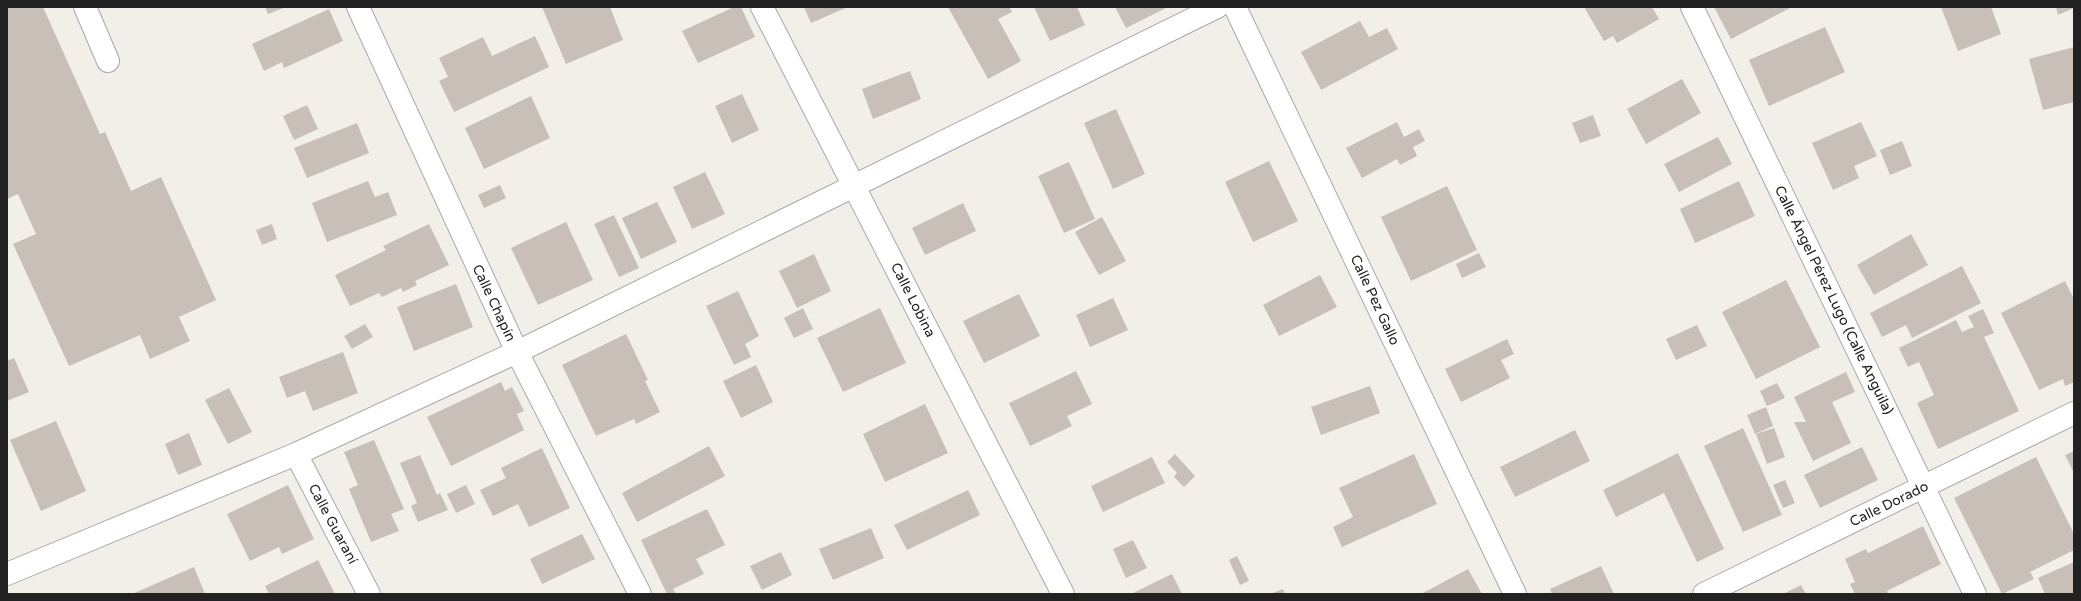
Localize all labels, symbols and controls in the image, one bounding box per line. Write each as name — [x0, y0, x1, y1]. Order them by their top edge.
street label: Calle Ángel Pérez Lugo (Calle Anguila) — [1771, 183, 1897, 417]
street label: Calle Pez Gallo — [1347, 252, 1403, 348]
street label: Calle Lobina — [887, 260, 939, 340]
street label: Calle Chapín — [469, 262, 519, 344]
street label: Calle Dorado — [1847, 478, 1931, 530]
street label: Calle Guaraní — [305, 481, 361, 567]

